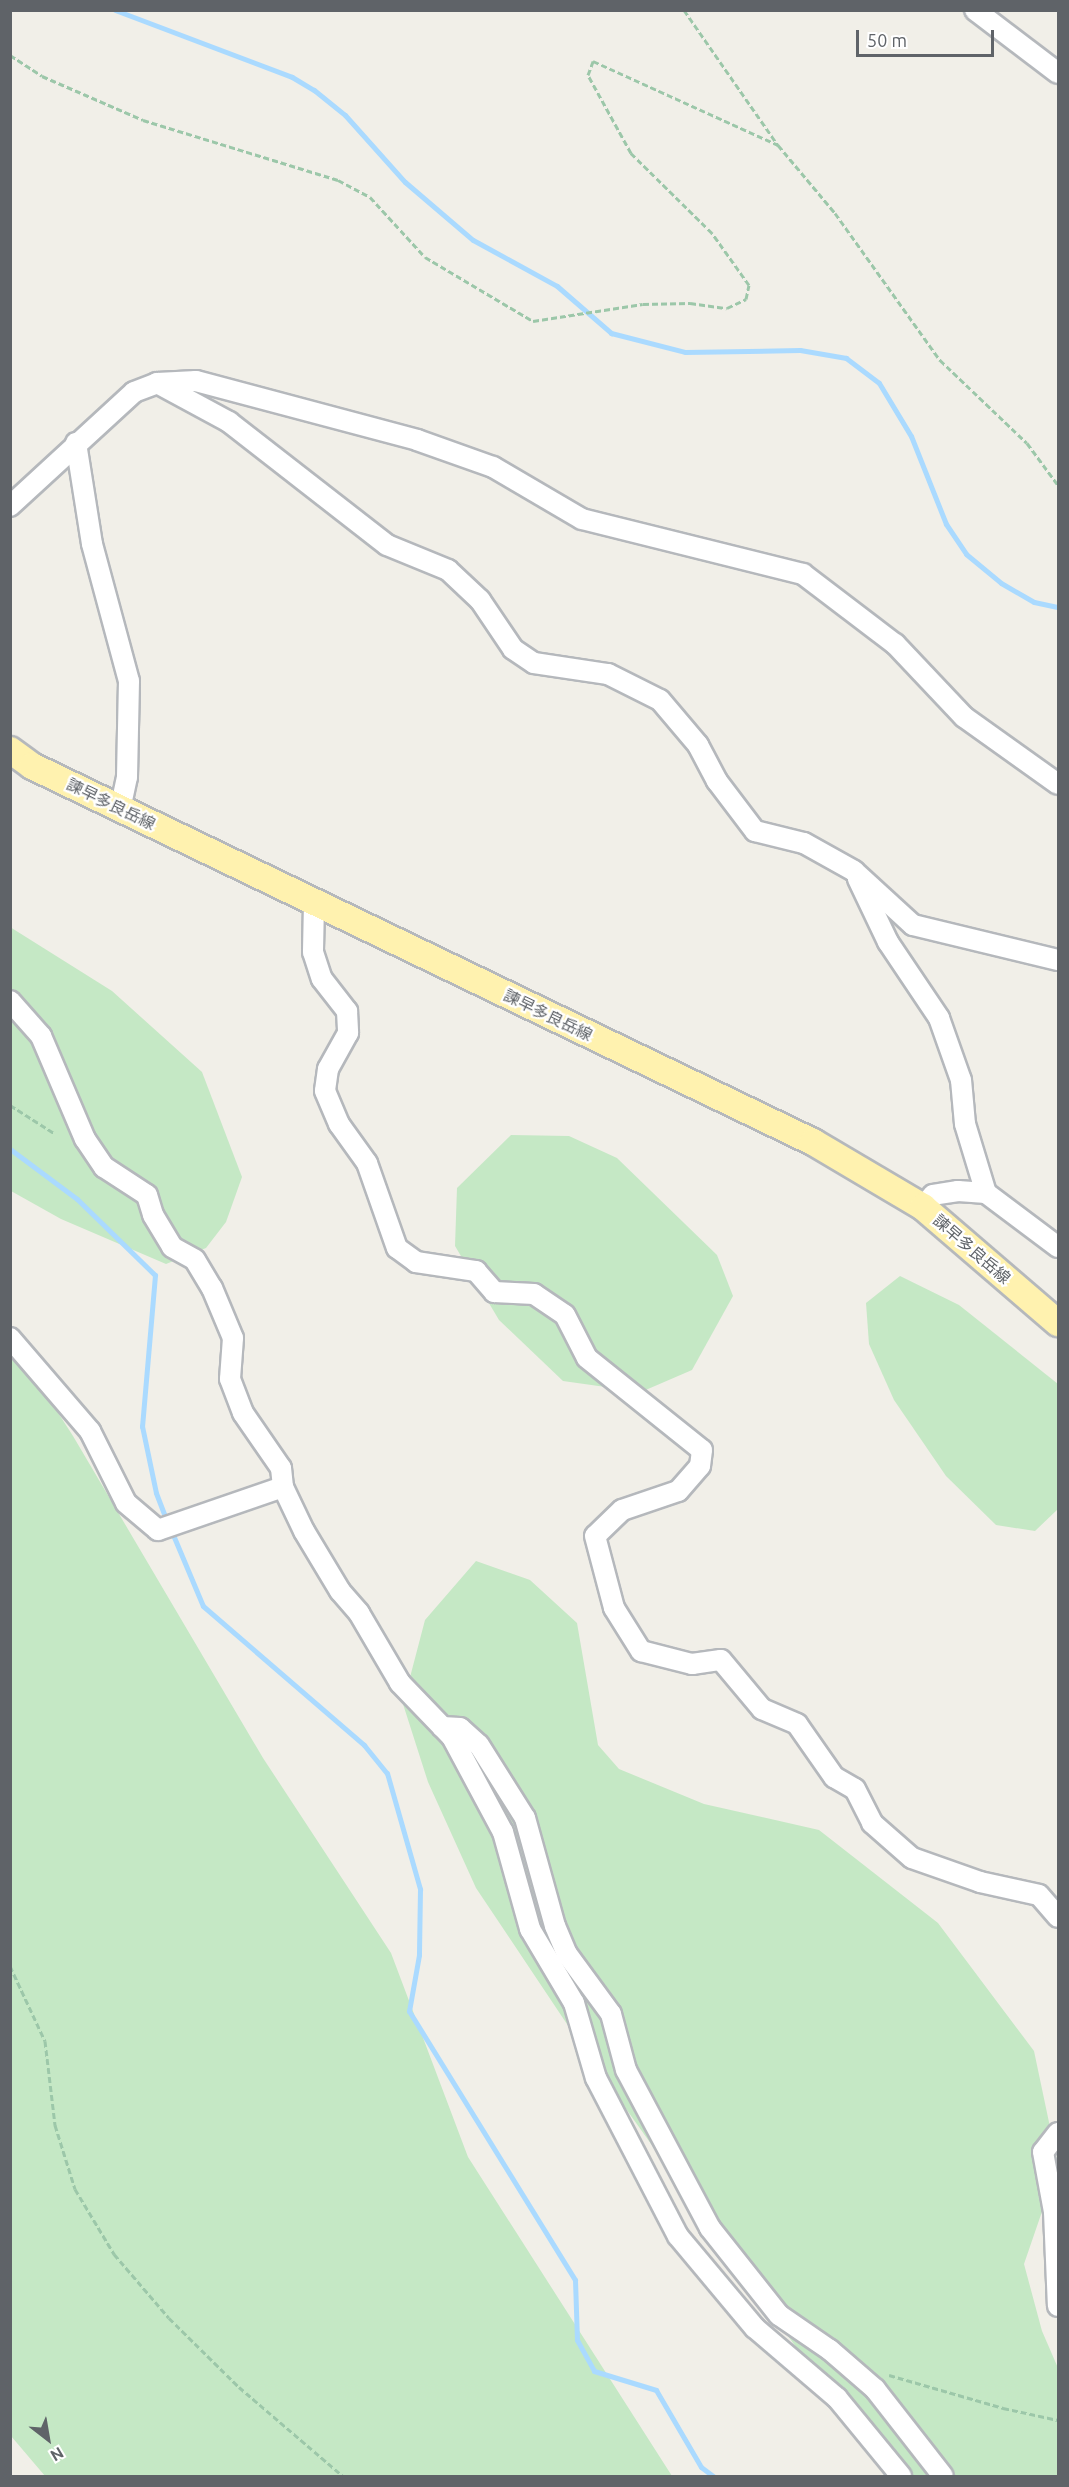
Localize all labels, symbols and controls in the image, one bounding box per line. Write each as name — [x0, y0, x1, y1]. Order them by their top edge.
scale bar — [859, 18, 997, 56]
text: 50 m — [867, 30, 907, 50]
street label: 諫早多良岳線 — [64, 774, 158, 834]
street label: 諫早多良岳線 — [501, 985, 595, 1045]
street label: 諫早多良岳線 — [929, 1210, 1015, 1288]
north arrow — [18, 2409, 78, 2469]
text: N — [48, 2444, 67, 2465]

